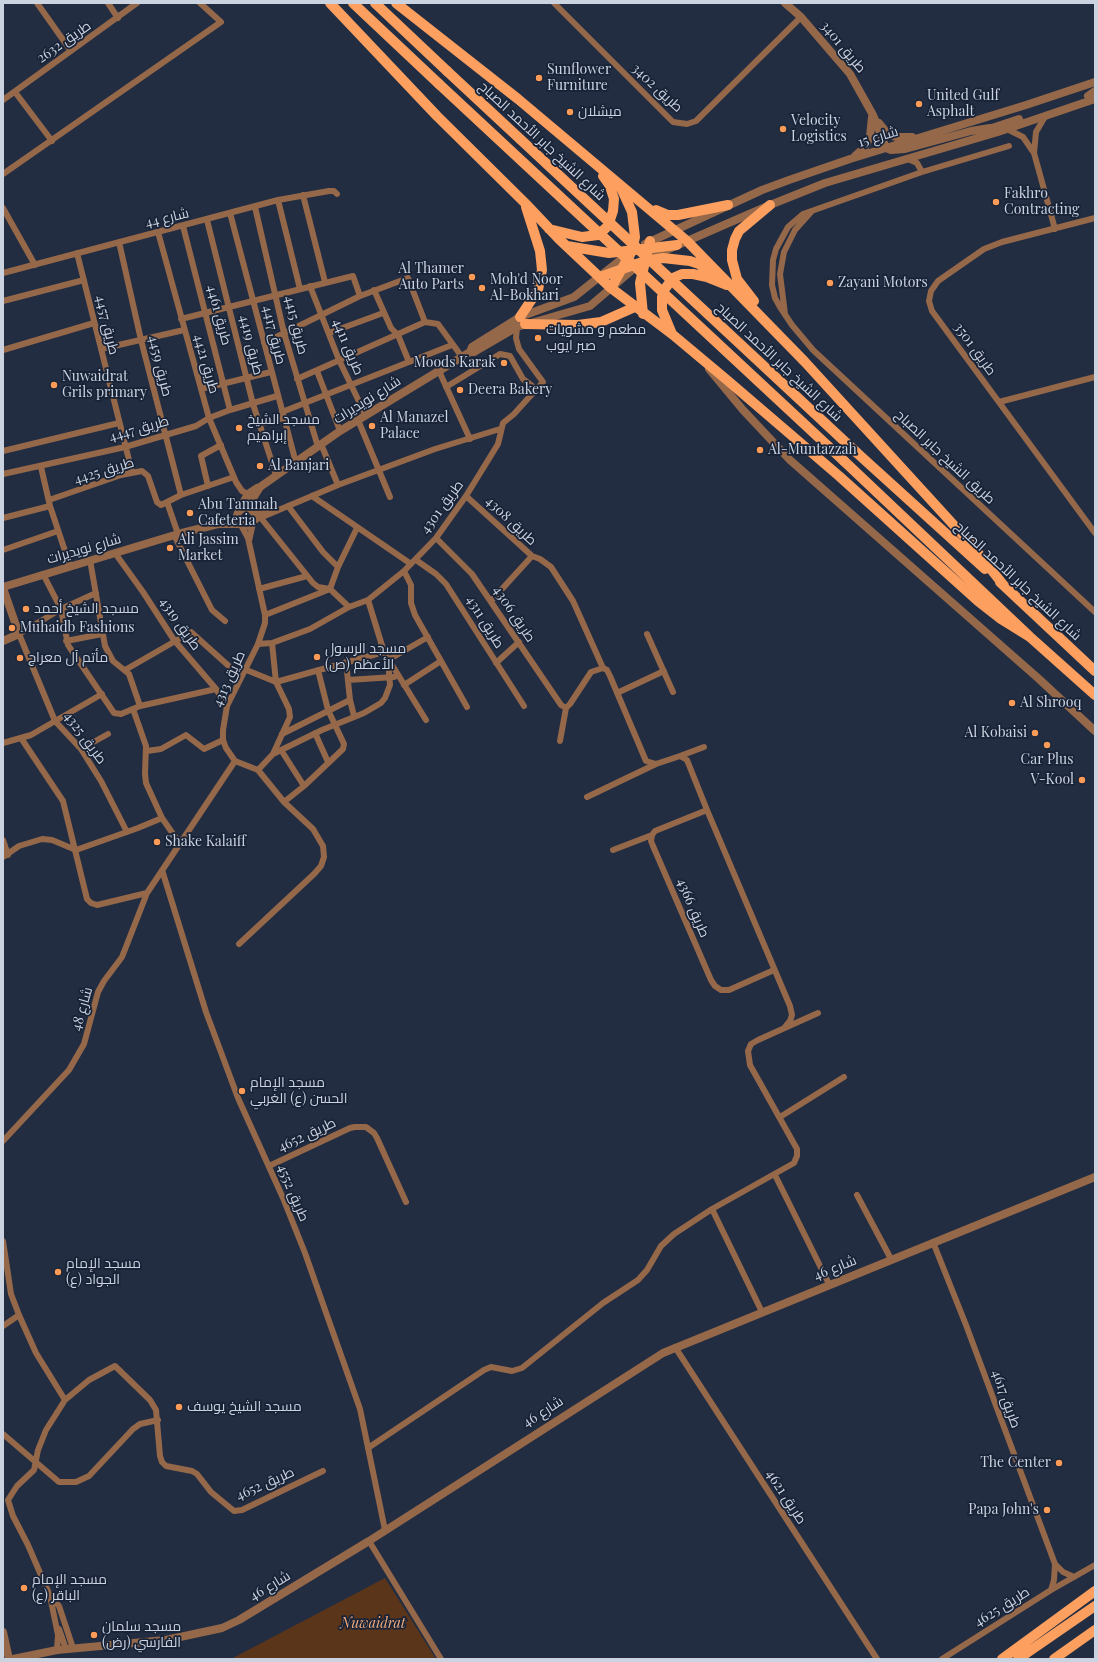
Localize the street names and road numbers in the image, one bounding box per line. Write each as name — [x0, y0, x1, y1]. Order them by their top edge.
street label: طريق 2632 — [34, 17, 94, 67]
street label: طريق 3401 — [817, 18, 869, 76]
street label: طريق 3402 — [628, 60, 686, 116]
street label: شارع الشيخ جابر الأحمد الصباح — [475, 78, 609, 204]
street label: شارع 15 — [856, 123, 900, 151]
street label: شارع 44 — [143, 204, 191, 232]
street label: طريق 4461 — [203, 283, 235, 347]
street label: طريق 4457 — [91, 293, 123, 357]
street label: طريق 4415 — [281, 294, 311, 356]
street label: شارع الشيخ جابر الأحمد الصباح — [712, 299, 846, 425]
street label: طريق 4417 — [259, 304, 289, 366]
street label: طريق 4419 — [235, 313, 267, 377]
street label: طريق 4411 — [329, 316, 367, 378]
street label: طريق 3501 — [950, 319, 1000, 379]
street label: طريق 4421 — [189, 332, 223, 396]
street label: طريق 4459 — [144, 334, 176, 398]
street label: شارع نويديرات — [330, 373, 404, 427]
street label: طريق الشيخ جابر الصباح — [891, 406, 999, 508]
street label: طريق 4447 — [107, 412, 171, 446]
street label: طريق 4425 — [72, 454, 136, 488]
street label: طريق 4301 — [417, 477, 467, 537]
street label: طريق 4308 — [482, 493, 540, 549]
street label: شارع الشيخ جابر الأحمد الصباح — [951, 518, 1085, 644]
street label: شارع نويديرات — [45, 530, 123, 568]
street label: طريق 4306 — [489, 583, 539, 645]
street label: طريق 4311 — [462, 593, 508, 651]
street label: طريق 4319 — [156, 594, 204, 654]
street label: طريق 4313 — [209, 648, 249, 710]
street label: طريق 4325 — [60, 709, 110, 767]
street label: طريق 4366 — [673, 876, 713, 940]
street label: شارع 48 — [68, 985, 96, 1033]
street label: طريق 4652 — [275, 1114, 339, 1156]
street label: طريق 4552 — [273, 1162, 313, 1224]
street label: شارع 46 — [811, 1252, 859, 1284]
street label: طريق 4617 — [988, 1368, 1024, 1430]
street label: شارع 46 — [520, 1393, 566, 1431]
street label: طريق 4652 — [233, 1464, 297, 1504]
street label: طريق 4621 — [762, 1467, 810, 1527]
street label: شارع 46 — [246, 1567, 294, 1605]
street label: طريق 4625 — [971, 1583, 1033, 1631]

